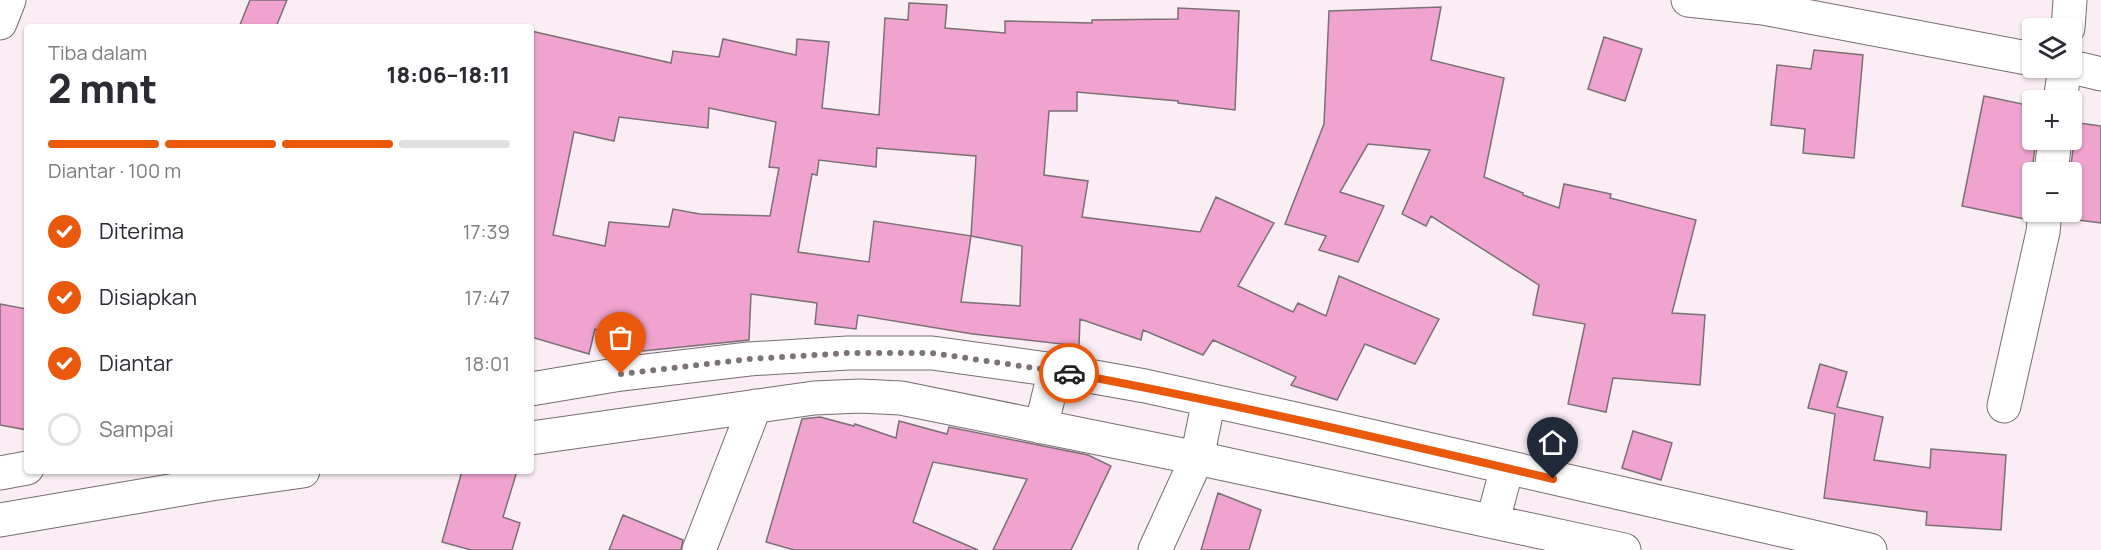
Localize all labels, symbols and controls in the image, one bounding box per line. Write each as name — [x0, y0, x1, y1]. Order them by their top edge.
map controls — [2022, 18, 2082, 222]
button: layers — [2022, 18, 2082, 78]
text: Tiba dalam — [48, 39, 147, 66]
text: 18:06–18:11 — [387, 60, 510, 90]
text: 2 mnt — [48, 61, 157, 115]
button: + — [2022, 90, 2082, 150]
text: Diantar · 100 m — [48, 157, 181, 184]
button: − — [2022, 162, 2082, 222]
icon: check — [48, 215, 81, 248]
text: Diterima — [99, 216, 184, 246]
text: 17:39 — [463, 218, 510, 245]
icon: check — [48, 281, 81, 314]
text: Disiapkan — [99, 282, 197, 312]
text: 17:47 — [464, 284, 510, 311]
pin — [595, 312, 646, 374]
icon: bag — [604, 321, 637, 354]
courier — [1039, 343, 1099, 403]
icon: check — [48, 347, 81, 380]
text: Diantar — [99, 348, 173, 378]
text: 18:01 — [465, 350, 510, 377]
icon: car — [1053, 357, 1086, 390]
text: Sampai — [99, 414, 174, 444]
pin — [1527, 417, 1578, 479]
icon: home — [1536, 426, 1569, 459]

